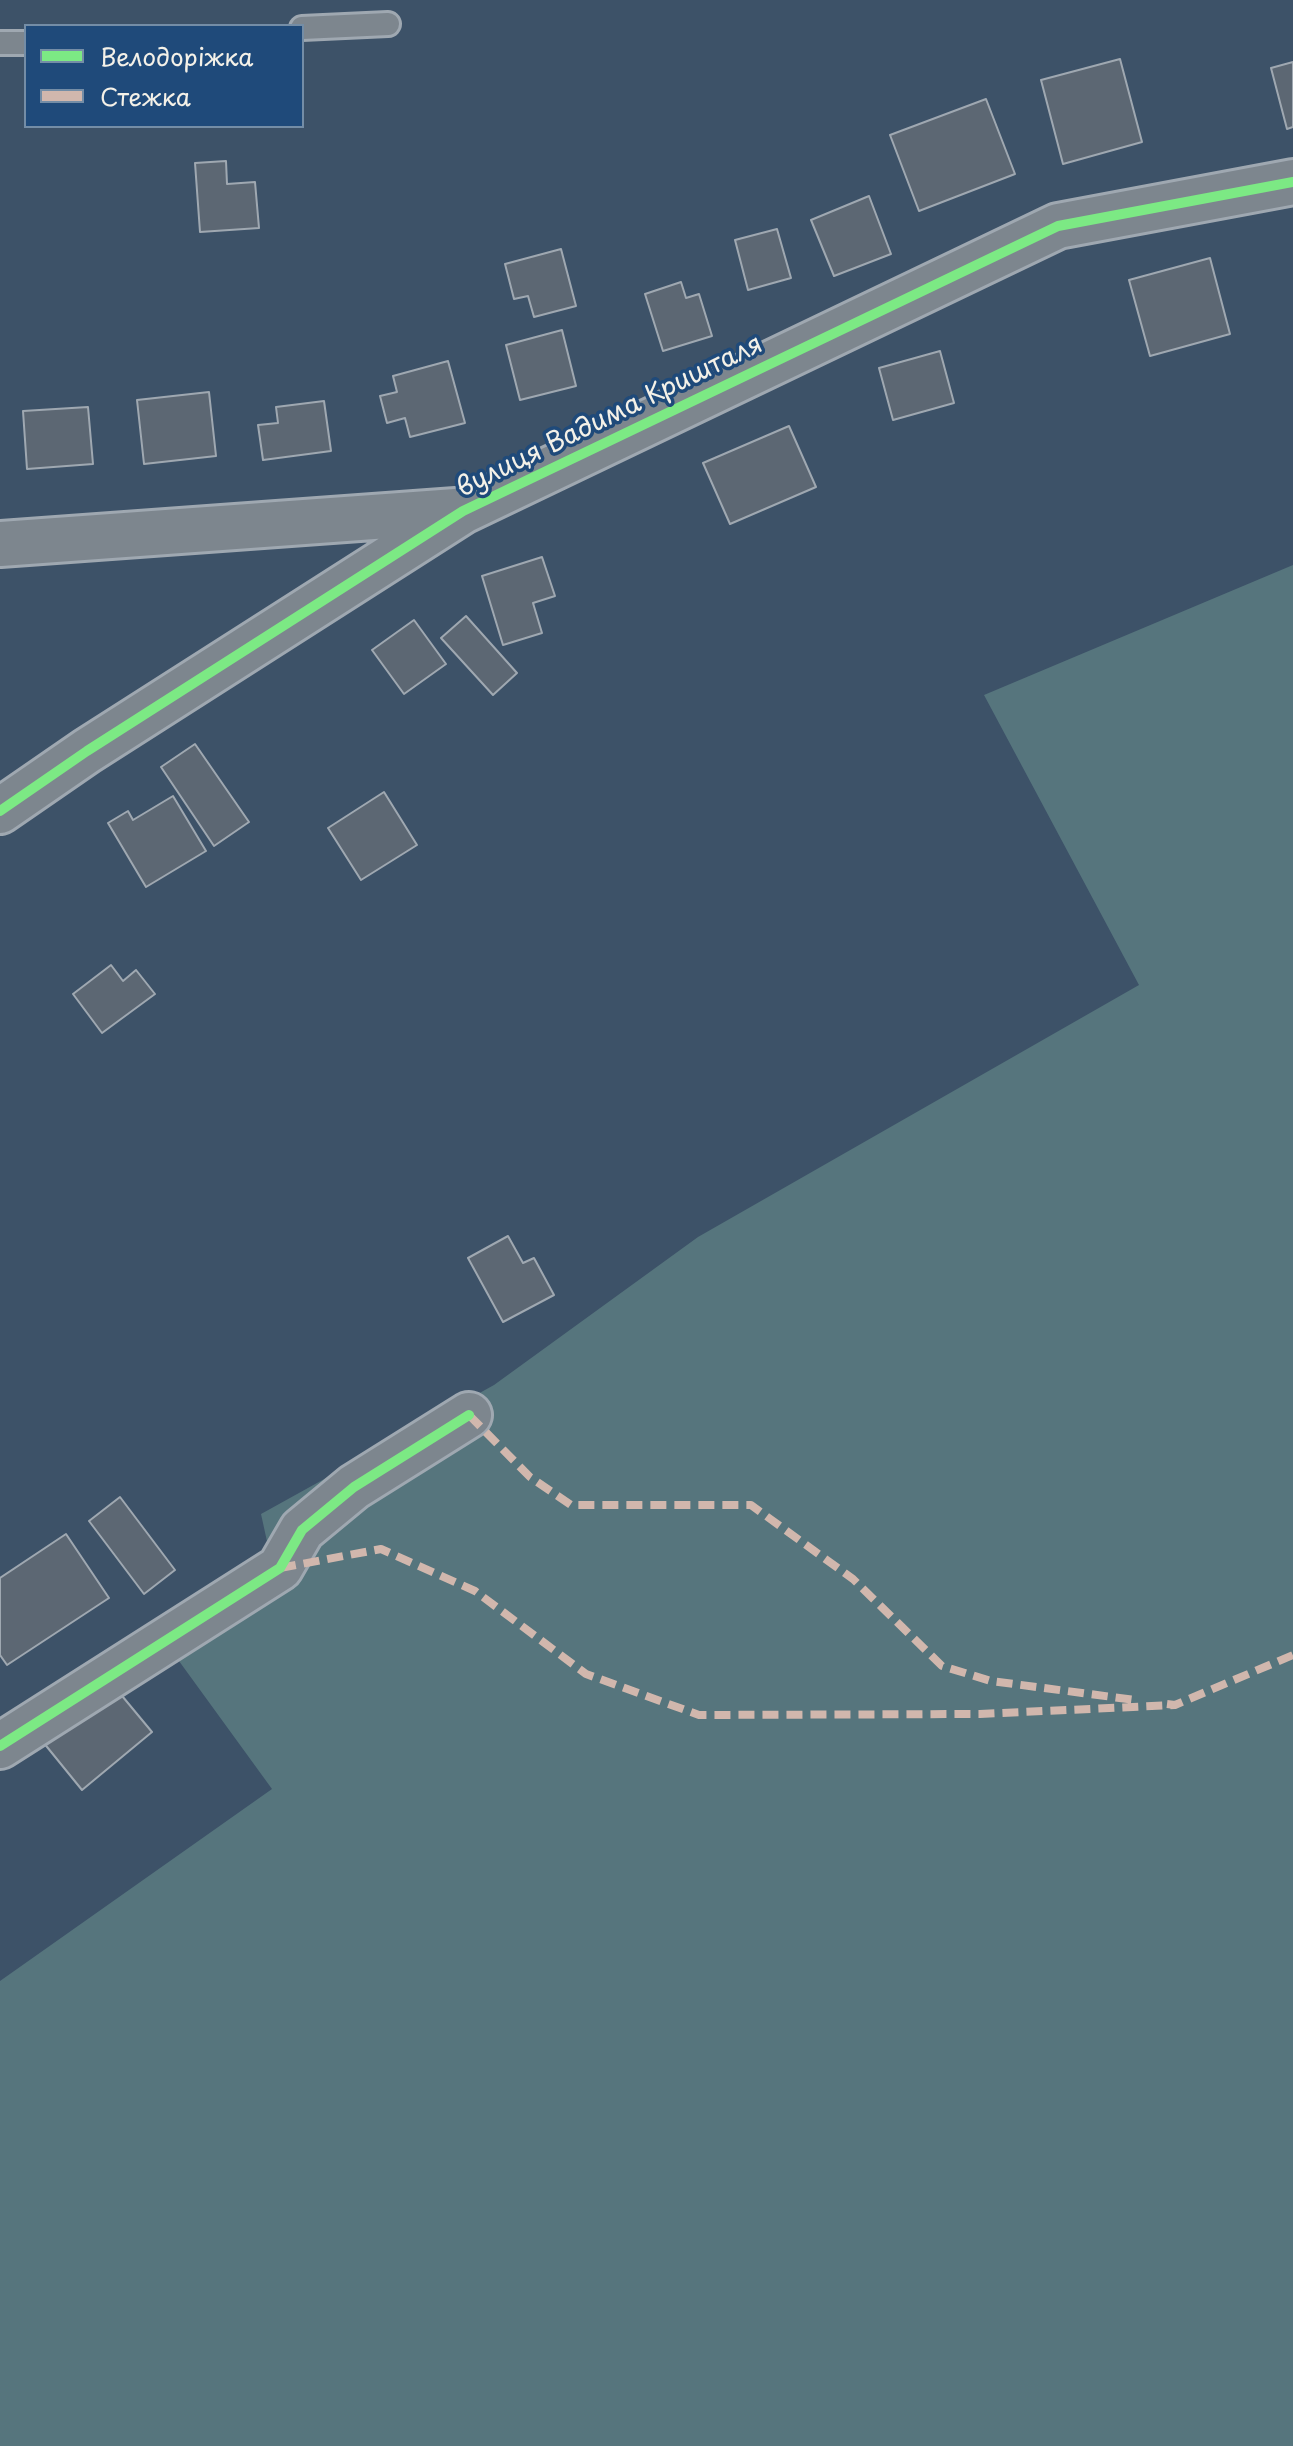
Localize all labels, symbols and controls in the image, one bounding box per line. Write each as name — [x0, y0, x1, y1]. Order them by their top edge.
legend — [24, 24, 304, 128]
text: Велодоріжка — [100, 38, 253, 74]
text: Стежка — [100, 78, 191, 114]
street label: вулиця Вадима Кришталя — [452, 329, 768, 505]

